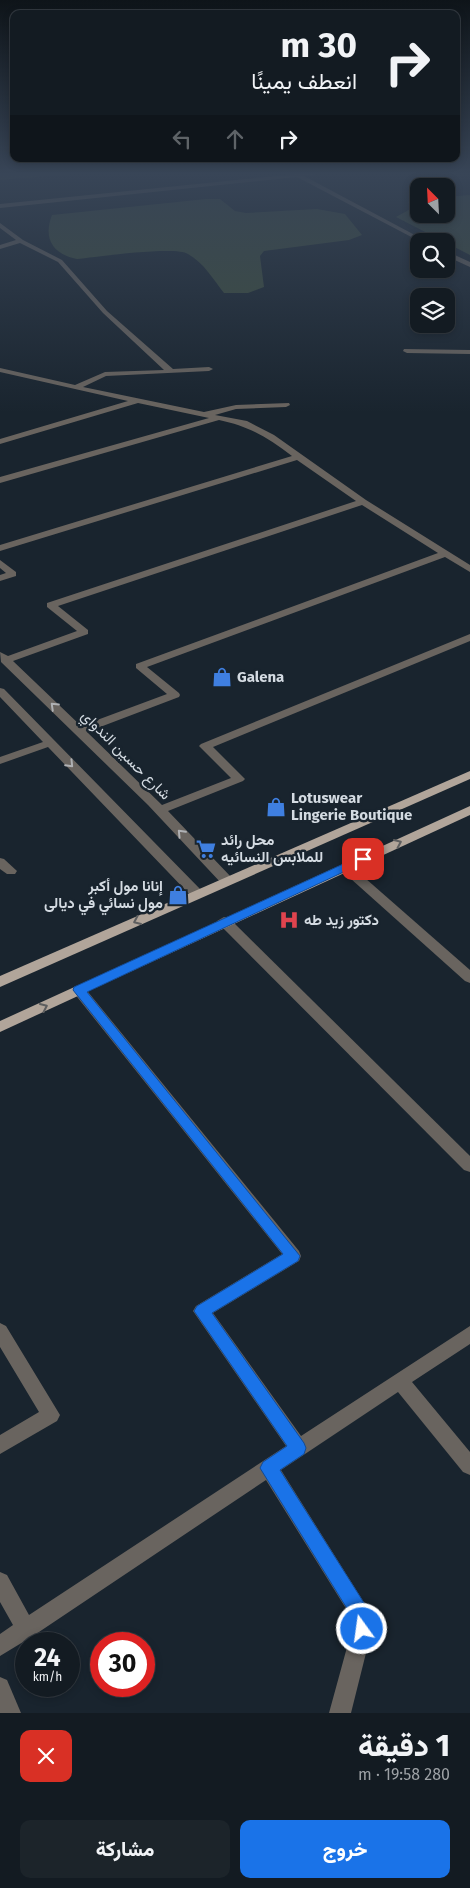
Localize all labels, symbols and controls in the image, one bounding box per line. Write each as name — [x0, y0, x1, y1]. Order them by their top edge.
text: 30 m — [280, 24, 357, 66]
icon: right — [375, 30, 440, 95]
text: انعطف يمينًا — [251, 68, 357, 95]
icon: left — [168, 125, 196, 153]
icon: ahead — [221, 125, 249, 153]
icon: right — [274, 125, 302, 153]
north arrow — [410, 178, 455, 222]
map controls — [410, 178, 455, 333]
button: search — [410, 233, 455, 278]
button: layers — [410, 288, 455, 333]
shop icon: Galena — [211, 666, 233, 688]
place label: Galena — [237, 668, 284, 686]
one-way arrow — [51, 703, 60, 712]
street label: شارع حسين الندواي — [75, 707, 175, 806]
one-way arrow — [64, 758, 73, 767]
place label: Lotuswear Lingerie Boutique — [291, 789, 412, 824]
shop icon: Lotuswear Lingerie Boutique — [265, 796, 287, 818]
one-way arrow — [178, 830, 187, 839]
place label: محل رائد للملابس النسائيه — [221, 831, 323, 866]
supermarket icon: محل رائد للملابس النسائيه — [195, 838, 217, 860]
pin — [342, 838, 384, 880]
one-way arrow — [393, 838, 402, 849]
icon: arrive — [349, 845, 377, 873]
place label: إنانا مول أكبر مول نسائي في ديالى — [44, 877, 163, 916]
shop icon: إنانا مول أكبر مول نسائي في ديالى — [167, 884, 189, 906]
hospital icon: دكتور زيد طه — [278, 909, 300, 931]
place label: دكتور زيد طه — [304, 911, 379, 929]
one-way arrow — [133, 915, 142, 926]
one-way arrow — [39, 1002, 48, 1013]
position arrow — [335, 1602, 387, 1654]
speed limit sign: 30 — [90, 1632, 155, 1697]
text: 24 — [34, 1643, 61, 1673]
text: km/h — [33, 1670, 62, 1684]
text: 1 دقيقة — [358, 1728, 450, 1764]
button: close — [20, 1730, 72, 1782]
text: 280 m · 19:58 — [358, 1765, 450, 1784]
button: مشاركة — [20, 1820, 230, 1878]
button: خروج — [240, 1820, 450, 1878]

